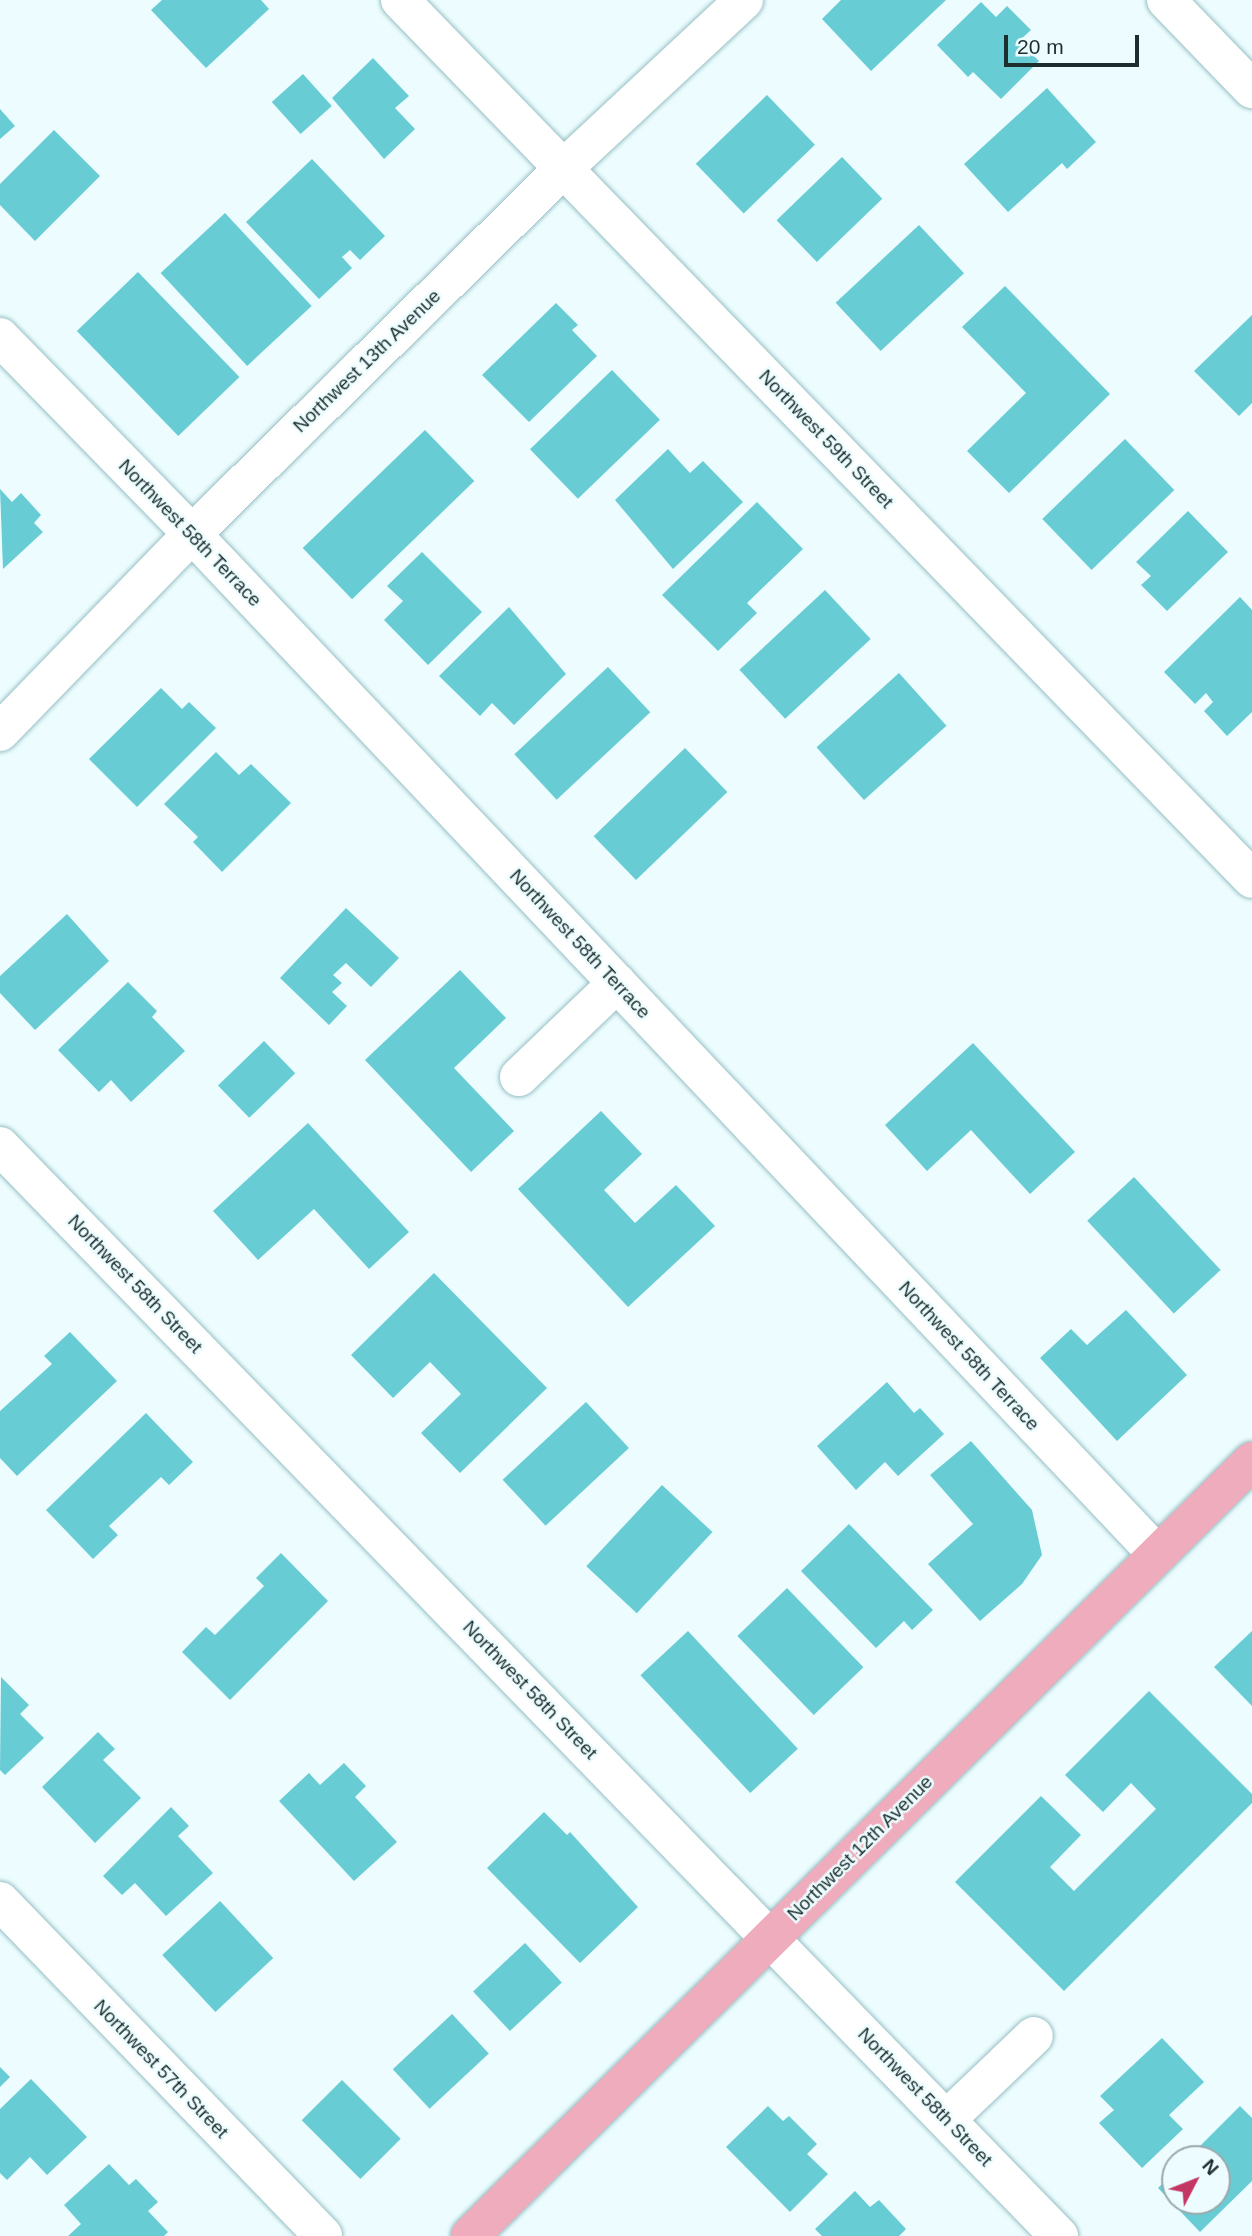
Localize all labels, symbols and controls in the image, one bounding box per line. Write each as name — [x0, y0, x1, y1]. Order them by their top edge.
scale bar — [1007, 21, 1142, 65]
text: 20 m — [1017, 35, 1064, 58]
street label: Northwest 13th Avenue — [288, 284, 446, 438]
street label: Northwest 59th Street — [754, 365, 898, 513]
street label: Northwest 58th Terrace — [114, 454, 266, 612]
street label: Northwest 58th Terrace — [505, 864, 655, 1024]
street label: Northwest 58th Street — [63, 1210, 207, 1358]
street label: Northwest 58th Terrace — [894, 1276, 1044, 1436]
street label: Northwest 58th Street — [458, 1616, 602, 1764]
street label: Northwest 12th Avenue — [782, 1770, 938, 1926]
street label: Northwest 57th Street — [89, 1995, 233, 2143]
street label: Northwest 58th Street — [853, 2023, 997, 2171]
north arrow — [1161, 2145, 1231, 2215]
text: N — [1198, 2155, 1223, 2179]

